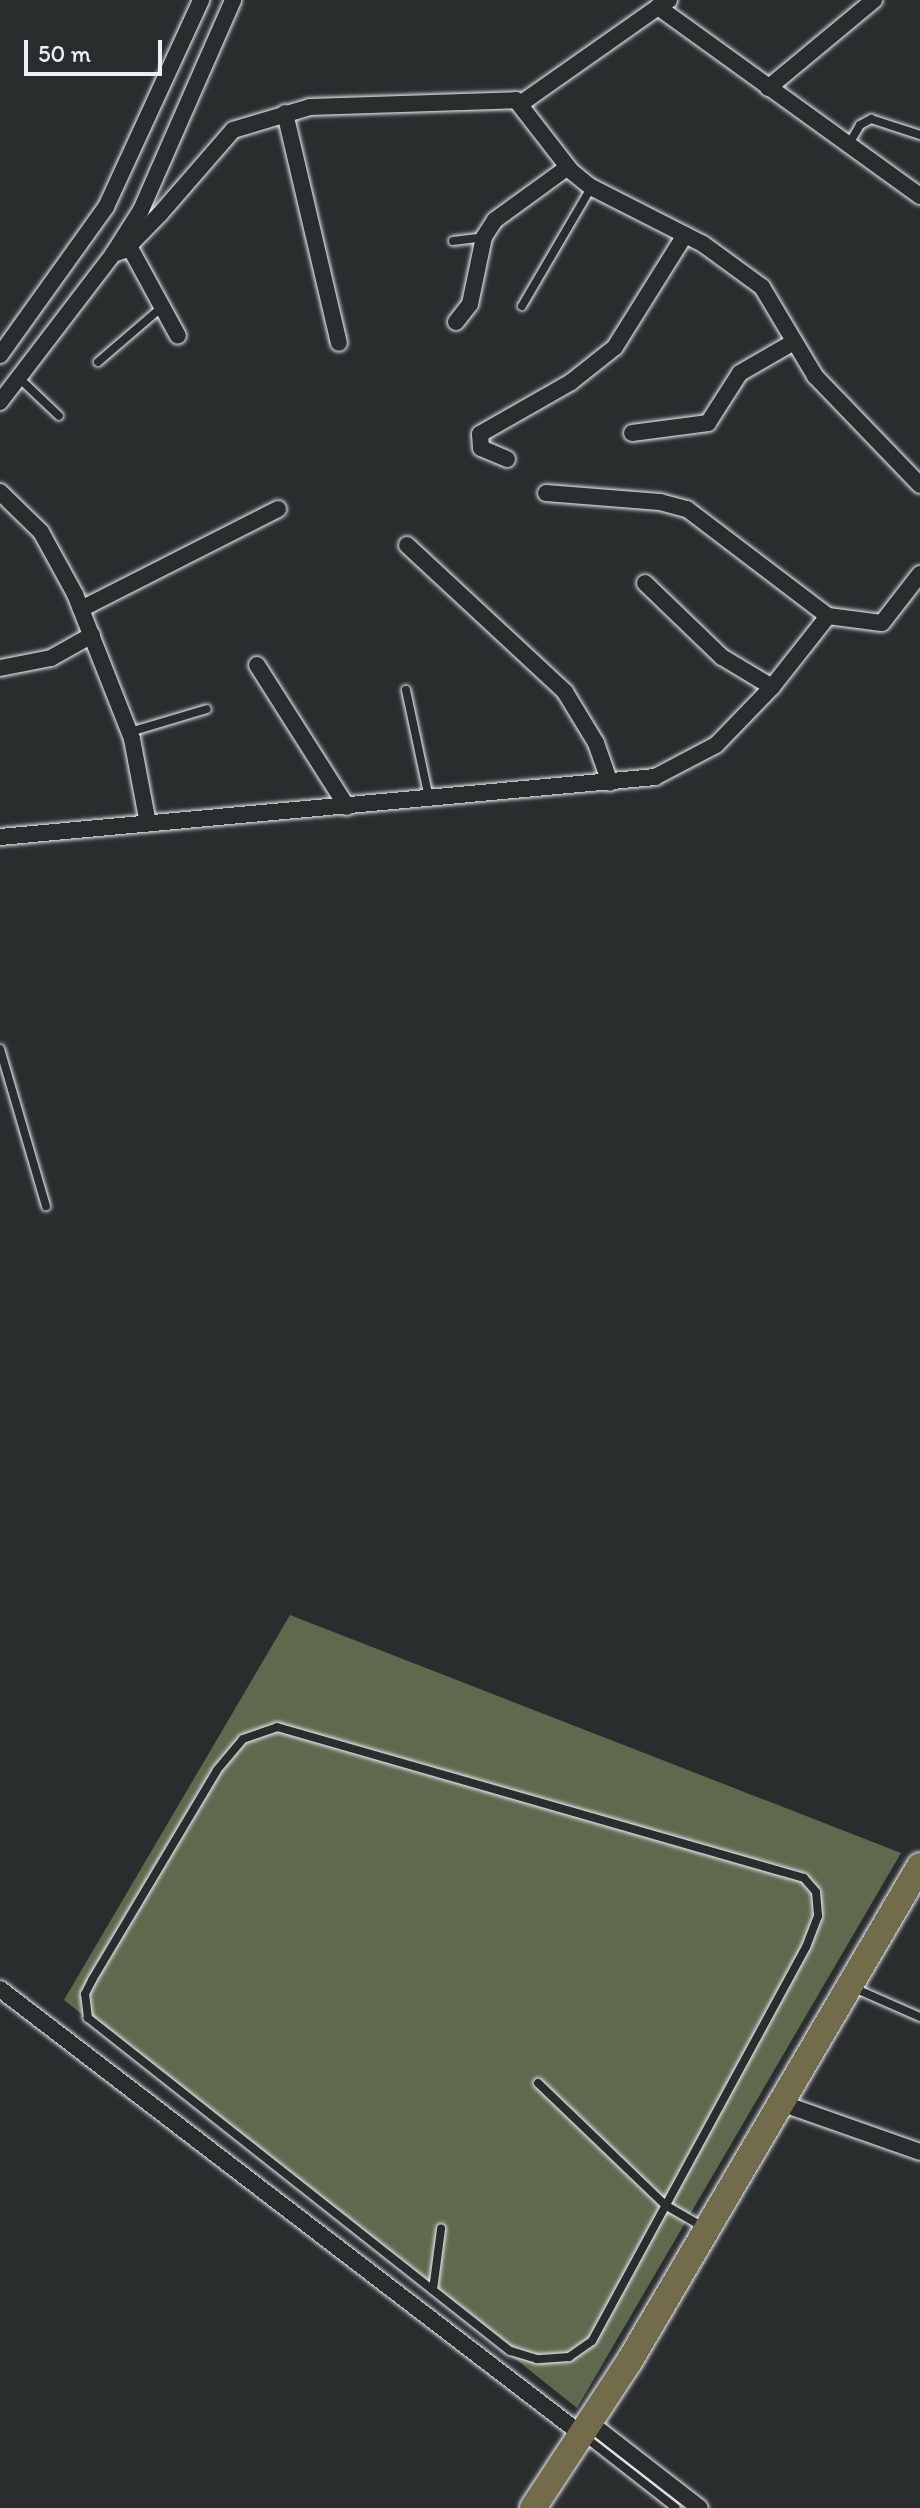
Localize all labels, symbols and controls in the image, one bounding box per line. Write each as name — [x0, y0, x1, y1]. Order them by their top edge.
scale bar — [28, 24, 166, 74]
text: 50 m — [38, 39, 91, 68]

